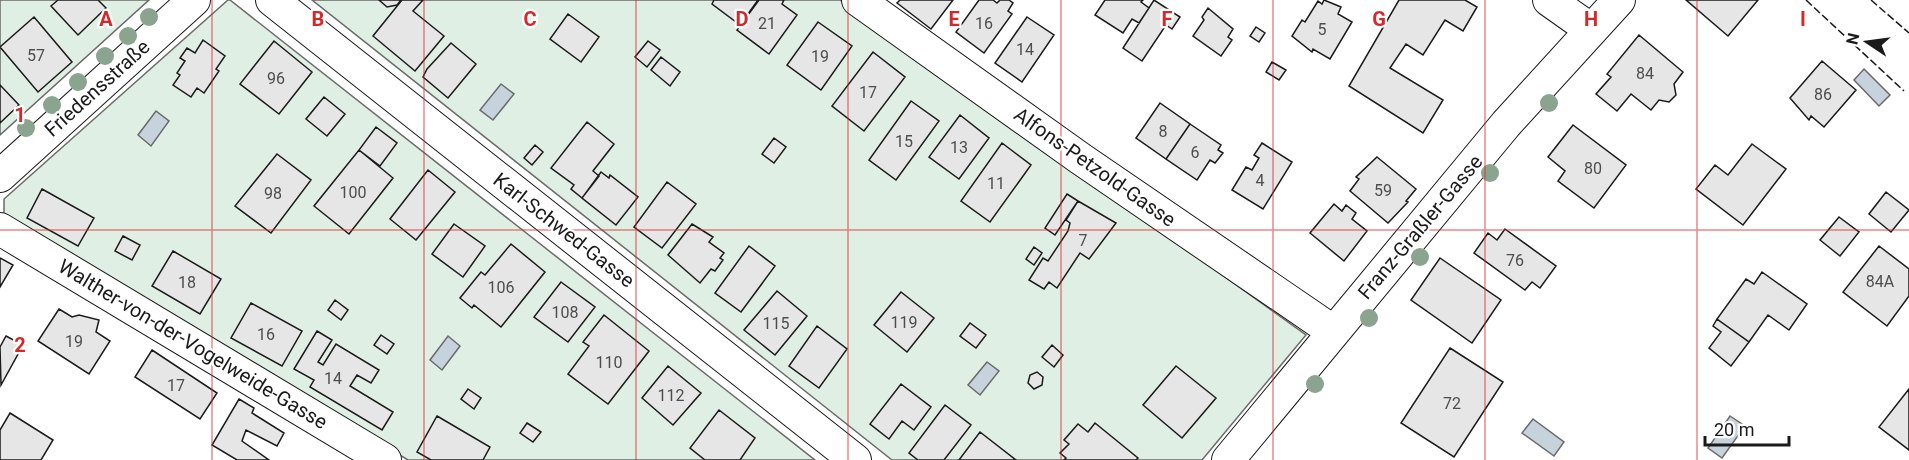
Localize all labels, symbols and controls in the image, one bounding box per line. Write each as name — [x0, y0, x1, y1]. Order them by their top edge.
text: A — [99, 7, 113, 31]
text: B — [312, 7, 324, 31]
text: C — [523, 7, 537, 31]
text: D — [736, 7, 749, 31]
text: E — [948, 7, 960, 31]
text: F — [1162, 7, 1173, 31]
text: G — [1372, 7, 1386, 31]
text: H — [1584, 7, 1598, 31]
text: I — [1800, 7, 1806, 31]
north arrow — [1837, 12, 1897, 72]
house number: 21 — [758, 14, 776, 33]
house number: 16 — [975, 14, 993, 33]
house number: 5 — [1318, 20, 1327, 39]
text: N — [1842, 31, 1863, 46]
street label: Friedensstraße — [40, 35, 154, 141]
house number: 14 — [1016, 40, 1034, 59]
house number: 57 — [27, 46, 45, 65]
house number: 19 — [811, 47, 829, 66]
house number: 84 — [1636, 64, 1654, 83]
house number: 96 — [267, 69, 285, 88]
house number: 17 — [859, 83, 877, 102]
house number: 86 — [1814, 85, 1832, 104]
street label: Alfons-Petzold-Gasse — [1010, 102, 1180, 232]
text: 1 — [14, 103, 26, 127]
house number: 8 — [1159, 122, 1168, 141]
house number: 15 — [895, 132, 913, 151]
house number: 13 — [950, 138, 968, 157]
house number: 6 — [1191, 143, 1200, 162]
street label: Franz-Graßler-Gasse — [1353, 150, 1487, 304]
house number: 80 — [1584, 159, 1602, 178]
street label: Karl-Schwed-Gasse — [489, 168, 639, 292]
house number: 4 — [1256, 171, 1265, 190]
house number: 11 — [987, 174, 1005, 193]
house number: 59 — [1374, 181, 1392, 200]
house number: 100 — [340, 183, 366, 202]
house number: 98 — [264, 184, 282, 203]
house number: 7 — [1079, 231, 1088, 250]
house number: 76 — [1506, 251, 1524, 270]
street label: Walther-von-der-Vogelweide-Gasse — [54, 254, 332, 434]
house number: 84A — [1866, 272, 1895, 291]
house number: 18 — [178, 273, 196, 292]
house number: 106 — [488, 278, 514, 297]
house number: 108 — [552, 303, 578, 322]
house number: 119 — [891, 313, 917, 332]
house number: 115 — [763, 314, 789, 333]
house number: 16 — [257, 325, 275, 344]
house number: 19 — [65, 332, 83, 351]
text: 2 — [14, 333, 26, 357]
house number: 110 — [596, 353, 622, 372]
house number: 14 — [324, 369, 342, 388]
house number: 17 — [167, 376, 185, 395]
house number: 112 — [658, 386, 684, 405]
house number: 72 — [1443, 394, 1461, 413]
scale bar — [1705, 409, 1789, 447]
text: 20 m — [1714, 419, 1754, 440]

